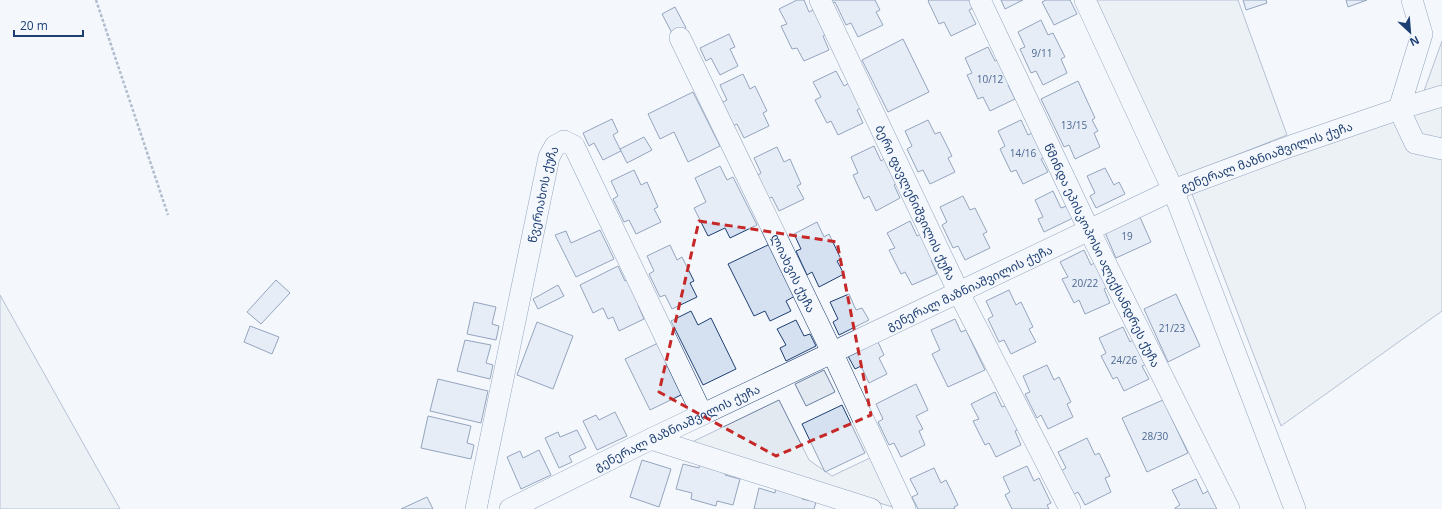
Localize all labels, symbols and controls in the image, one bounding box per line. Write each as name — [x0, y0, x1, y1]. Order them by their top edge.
scale bar — [14, 12, 83, 38]
north arrow — [1390, 12, 1430, 52]
text: 20 m — [20, 17, 48, 34]
text: N — [1407, 33, 1422, 50]
house number: 9/11 — [1032, 46, 1052, 60]
house number: 10/12 — [977, 72, 1004, 86]
street label: გენერალ მაზნიაშვილის ქუჩა — [1178, 117, 1355, 195]
house number: 13/15 — [1061, 118, 1088, 132]
street label: ბერი ფავლენიშვილის ქუჩა — [872, 122, 960, 283]
street label: წმინდა ეპისკოპოსი ალექსანდრეს ქუჩა — [1041, 140, 1165, 370]
street label: წვერიახოს ქუჩა — [523, 142, 562, 244]
house number: 14/16 — [1010, 146, 1037, 160]
house number: 19 — [1121, 229, 1133, 243]
street label: ლიახვის ქუჩა — [767, 231, 820, 315]
street label: გენერალ მაზნიაშვილის ქუჩა — [884, 240, 1055, 334]
house number: 20/22 — [1072, 276, 1099, 290]
house number: 21/23 — [1159, 321, 1186, 335]
house number: 24/26 — [1111, 353, 1138, 367]
street label: გენერალ მაზნიაშვილის ქუჩა — [591, 380, 763, 474]
house number: 28/30 — [1142, 429, 1169, 443]

